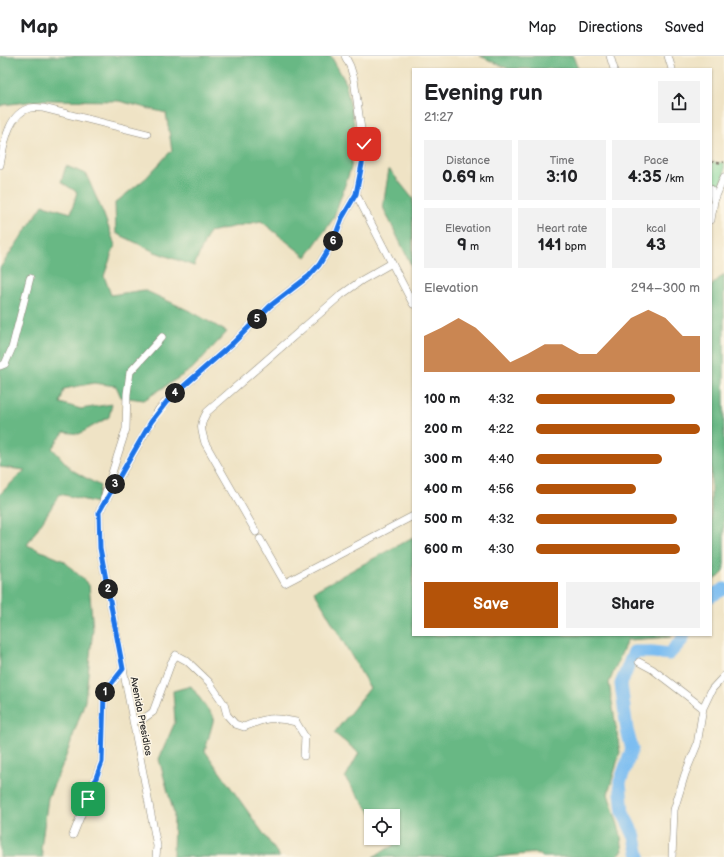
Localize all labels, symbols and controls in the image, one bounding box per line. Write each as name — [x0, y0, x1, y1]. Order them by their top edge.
text: Map — [20, 16, 58, 39]
text: Map — [528, 19, 556, 36]
text: Directions — [578, 19, 643, 36]
text: Saved — [665, 19, 704, 36]
text: Evening run — [424, 80, 543, 107]
button: share — [658, 81, 700, 123]
text: 21:27 — [424, 109, 453, 125]
pin — [347, 127, 381, 161]
icon: check — [353, 133, 375, 155]
text: Distance — [446, 154, 490, 167]
text: Time — [550, 154, 574, 167]
text: Pace — [643, 154, 669, 167]
text: 0.69 — [442, 167, 477, 187]
text: 3:10 — [546, 167, 578, 187]
text: 4:35 — [628, 167, 662, 187]
text: km — [477, 172, 494, 185]
text: /km — [662, 172, 684, 185]
text: Elevation — [445, 222, 491, 235]
text: Heart rate — [537, 222, 587, 235]
text: kcal — [646, 222, 666, 235]
pin: 6 — [323, 231, 343, 251]
text: 6 — [330, 234, 336, 247]
text: 9 — [457, 235, 467, 255]
text: 141 — [538, 235, 562, 255]
text: 43 — [646, 235, 666, 255]
text: m — [467, 240, 479, 253]
text: bpm — [562, 240, 586, 253]
text: Elevation — [424, 280, 478, 296]
text: 294–300 m — [631, 280, 700, 296]
pin: 5 — [247, 309, 267, 329]
text: 5 — [254, 312, 260, 325]
pin: 4 — [165, 383, 185, 403]
text: 4 — [172, 386, 178, 399]
text: 100 m — [424, 391, 460, 407]
text: 4:32 — [488, 391, 514, 407]
text: 200 m — [424, 421, 462, 437]
text: 4:22 — [488, 421, 514, 437]
text: 300 m — [424, 451, 462, 467]
text: 4:40 — [488, 451, 514, 467]
pin: 3 — [105, 474, 125, 494]
text: 3 — [112, 477, 118, 490]
text: 400 m — [424, 481, 462, 497]
text: 4:56 — [488, 481, 514, 497]
text: 500 m — [424, 511, 462, 527]
text: 4:32 — [488, 511, 514, 527]
text: 600 m — [424, 541, 463, 557]
text: 4:30 — [488, 541, 514, 557]
pin: 2 — [98, 579, 118, 599]
text: 2 — [105, 582, 111, 595]
button: Save — [424, 582, 558, 628]
button: Share — [566, 582, 700, 628]
street label: Avenida Presidios — [127, 676, 155, 757]
pin: 1 — [95, 682, 115, 702]
text: 1 — [103, 685, 107, 698]
pin — [71, 782, 105, 816]
icon: arrive — [77, 788, 99, 810]
map controls — [364, 809, 400, 845]
button: locate — [364, 809, 400, 845]

